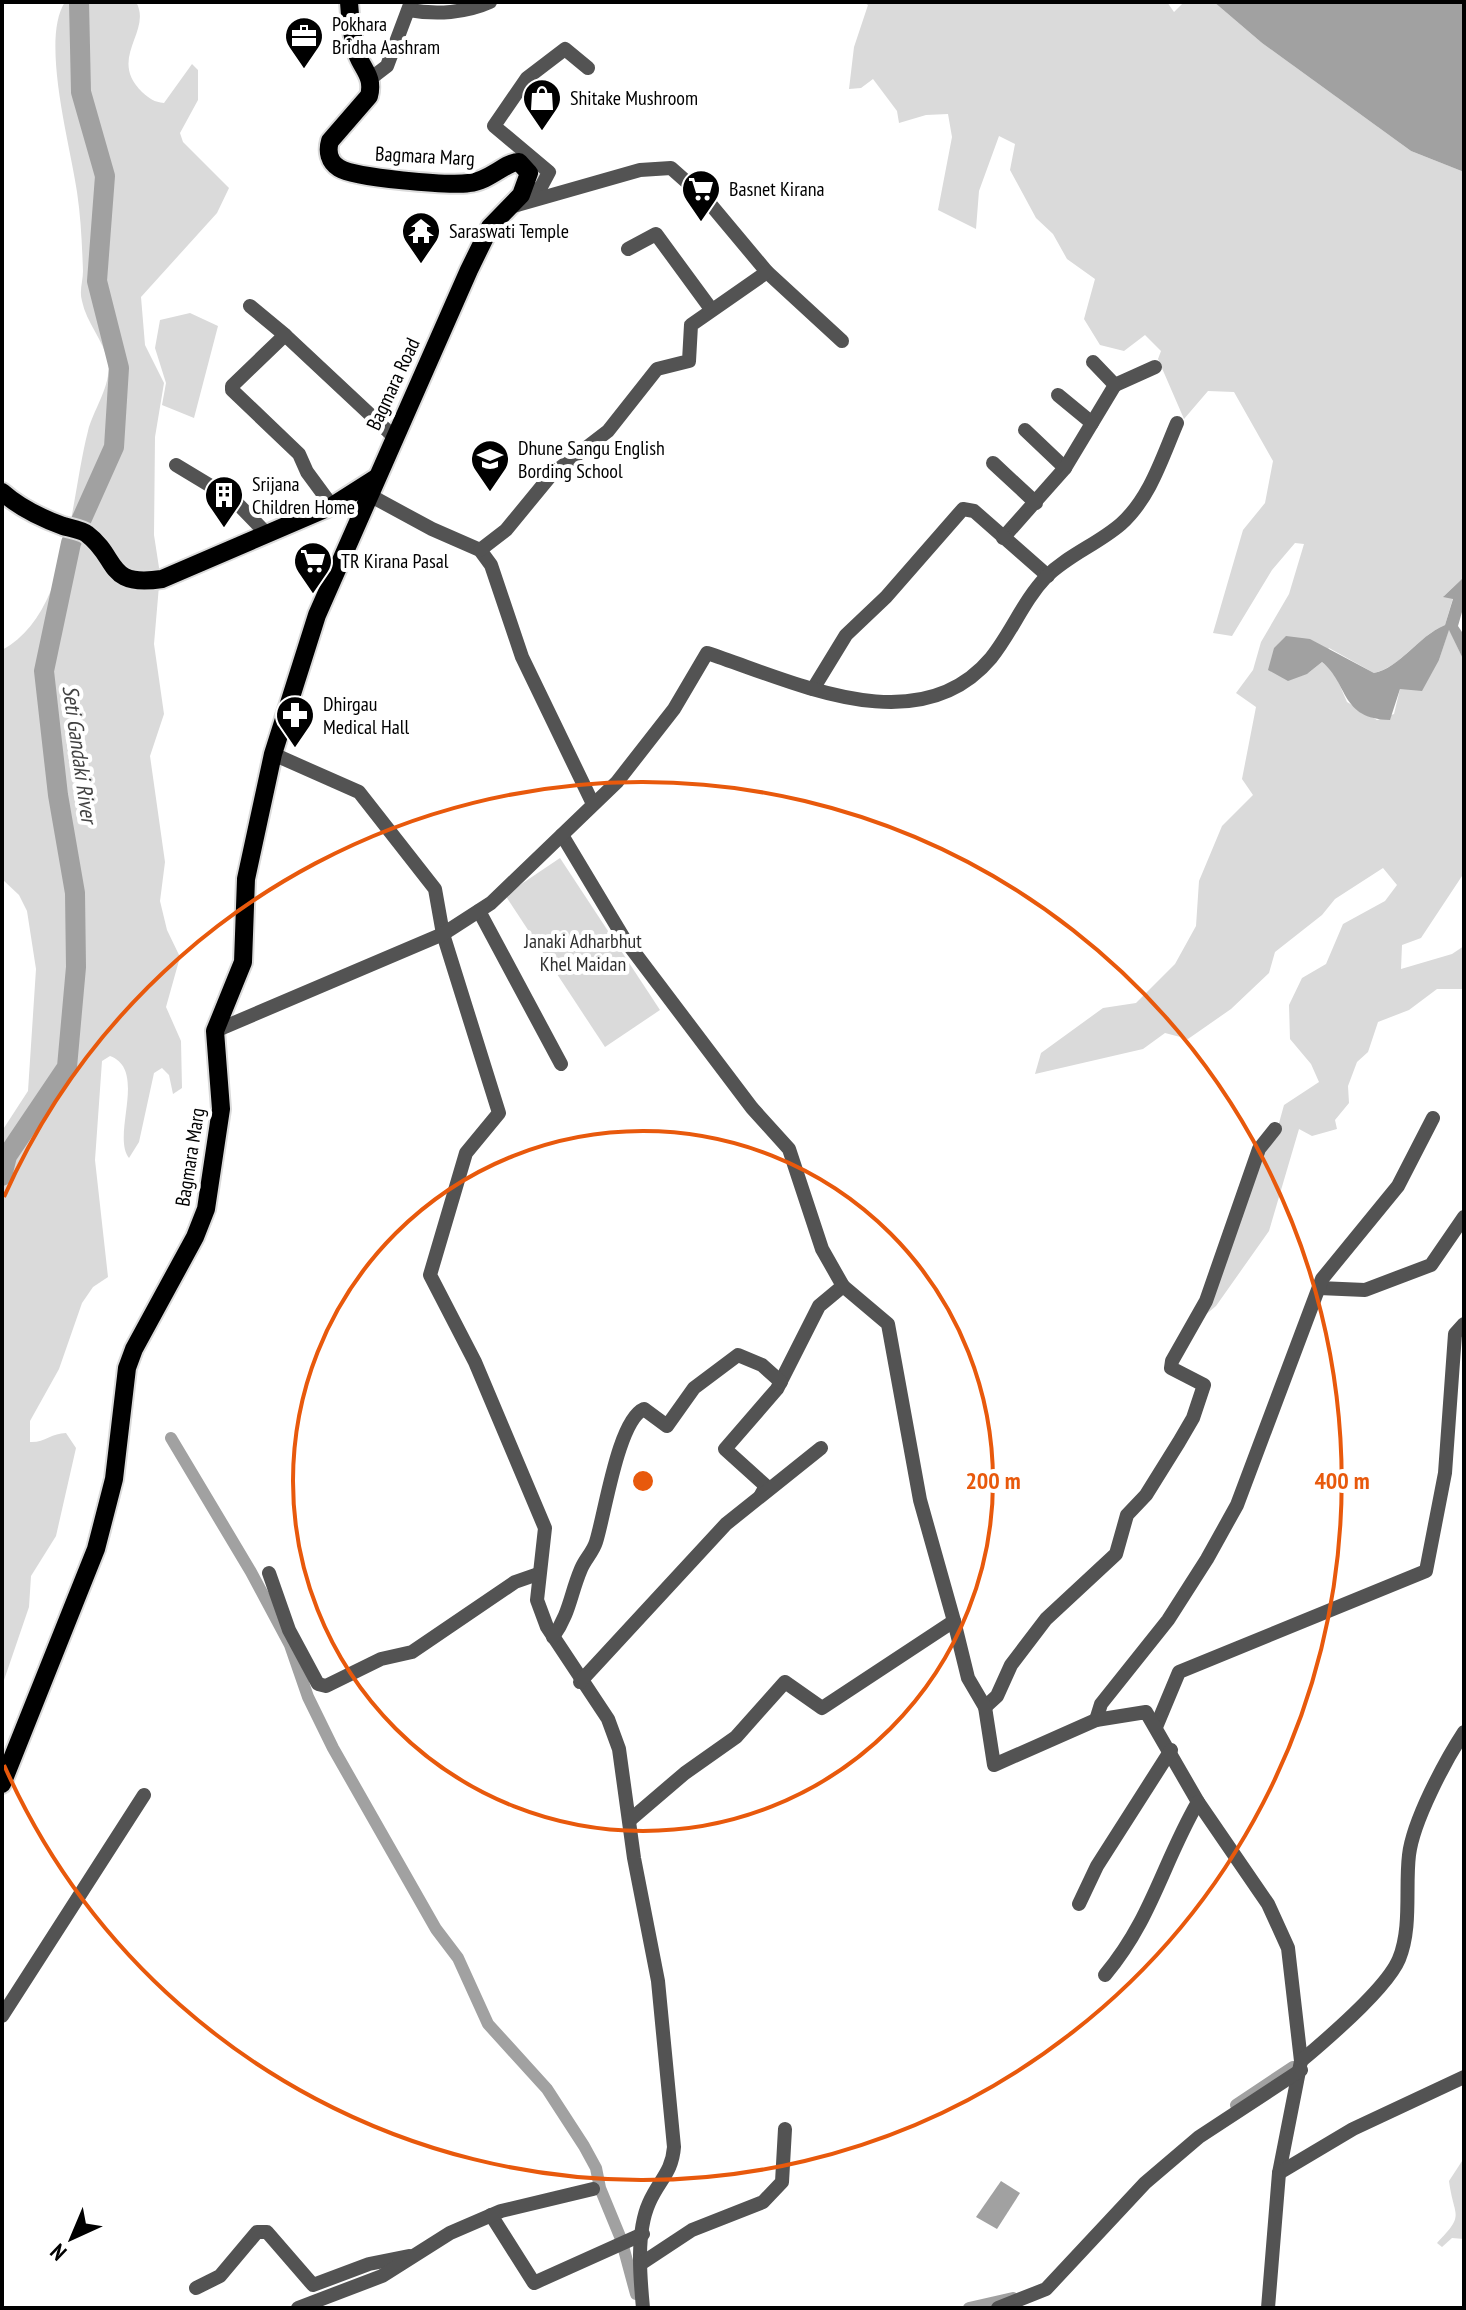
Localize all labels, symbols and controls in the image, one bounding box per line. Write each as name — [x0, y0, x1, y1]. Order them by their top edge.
place label: Pokhara Bridha Aashram — [332, 11, 440, 60]
office icon: Pokhara Bridha Aashram — [283, 15, 325, 70]
shop icon: Shitake Mushroom — [521, 77, 563, 132]
place label: Shitake Mushroom — [570, 85, 698, 111]
street label: Bagmara Marg — [375, 140, 475, 172]
supermarket icon: Basnet Kirana — [680, 168, 722, 223]
place label: Basnet Kirana — [729, 176, 824, 202]
temple icon: Saraswati Temple — [400, 210, 442, 265]
place label: Saraswati Temple — [449, 218, 569, 244]
street label: Bagmara Road — [360, 334, 426, 434]
place label: Dhune Sangu English Bording School — [518, 435, 665, 484]
school or university icon: Dhune Sangu English Bording School — [469, 438, 511, 493]
place label: Srijana Children Home — [252, 471, 355, 520]
building icon: Srijana Children Home — [203, 474, 245, 529]
supermarket icon: TR Kirana Pasal — [292, 540, 334, 595]
place label: TR Kirana Pasal — [341, 548, 449, 574]
water label: Seti Gandaki River — [56, 683, 104, 827]
place label: Dhirgau Medical Hall — [323, 691, 409, 740]
pharmacy icon: Dhirgau Medical Hall — [274, 694, 316, 749]
park label: Janaki Adharbhut Khel Maidan — [523, 928, 642, 977]
street label: Bagmara Marg — [169, 1106, 211, 1208]
text: 200 m — [965, 1465, 1021, 1496]
text: 400 m — [1314, 1465, 1370, 1496]
centre of rings — [629, 1467, 657, 1495]
north arrow — [32, 2198, 112, 2278]
text: N — [44, 2238, 72, 2267]

